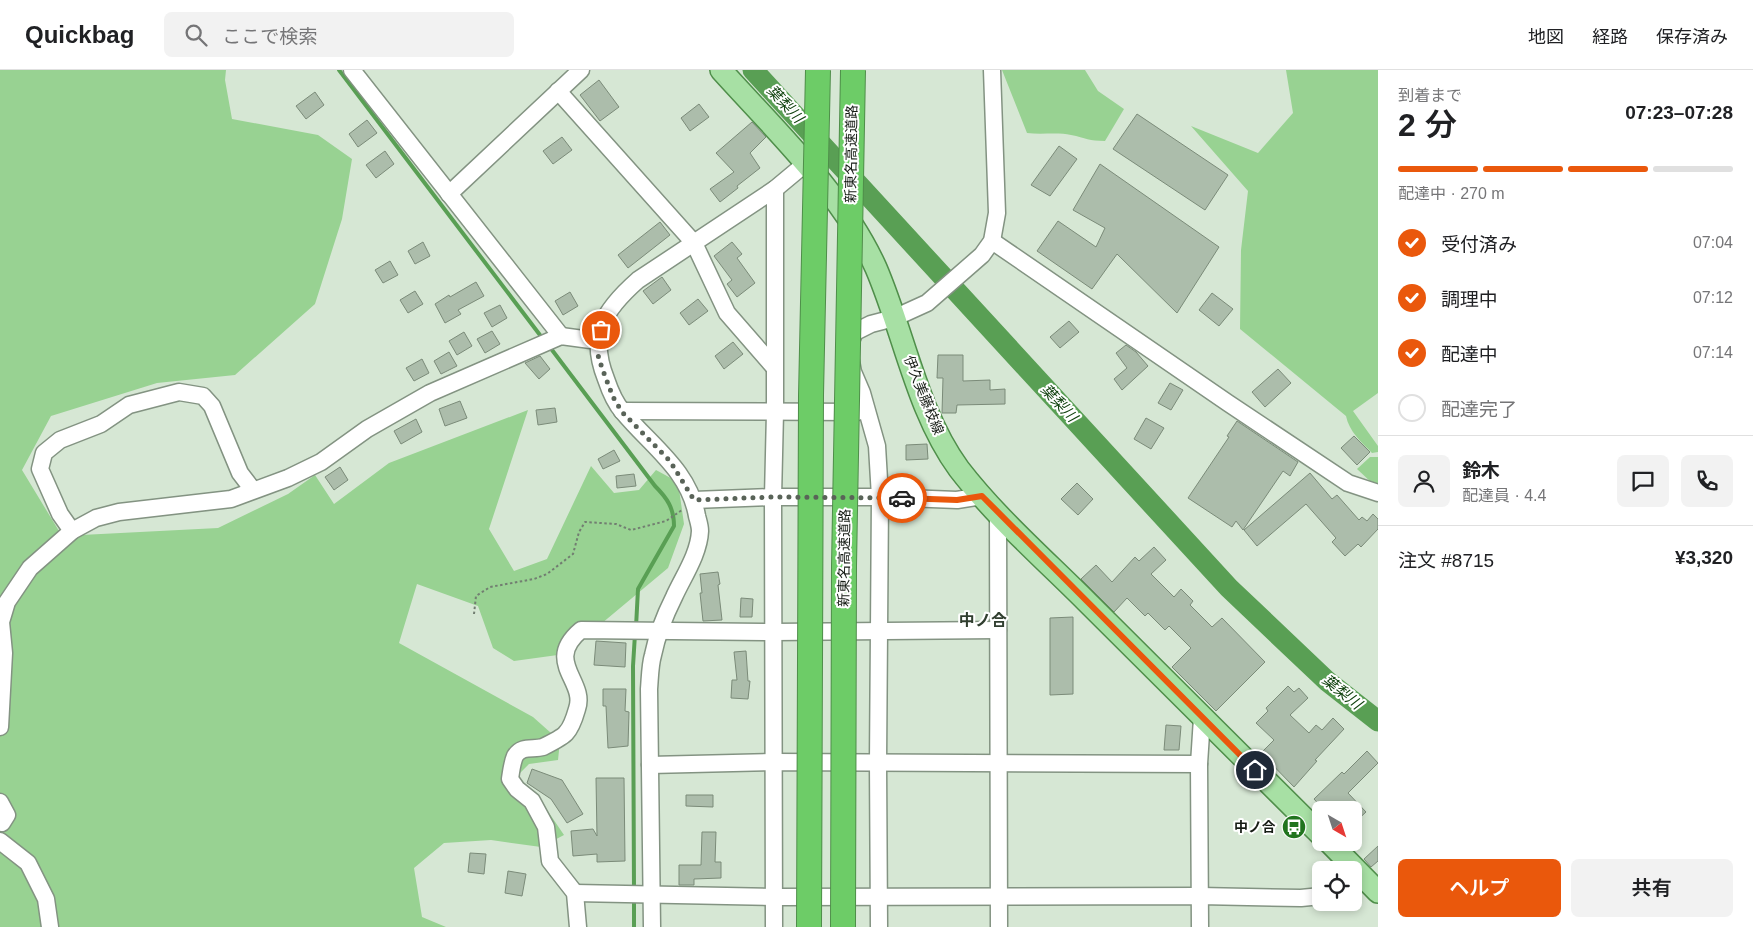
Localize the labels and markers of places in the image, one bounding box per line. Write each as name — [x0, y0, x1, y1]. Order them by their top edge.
pin — [580, 309, 622, 351]
pin — [1234, 749, 1276, 791]
bus stop icon: 中ノ合 — [1281, 814, 1307, 840]
place label: 中ノ合 — [1234, 819, 1276, 835]

